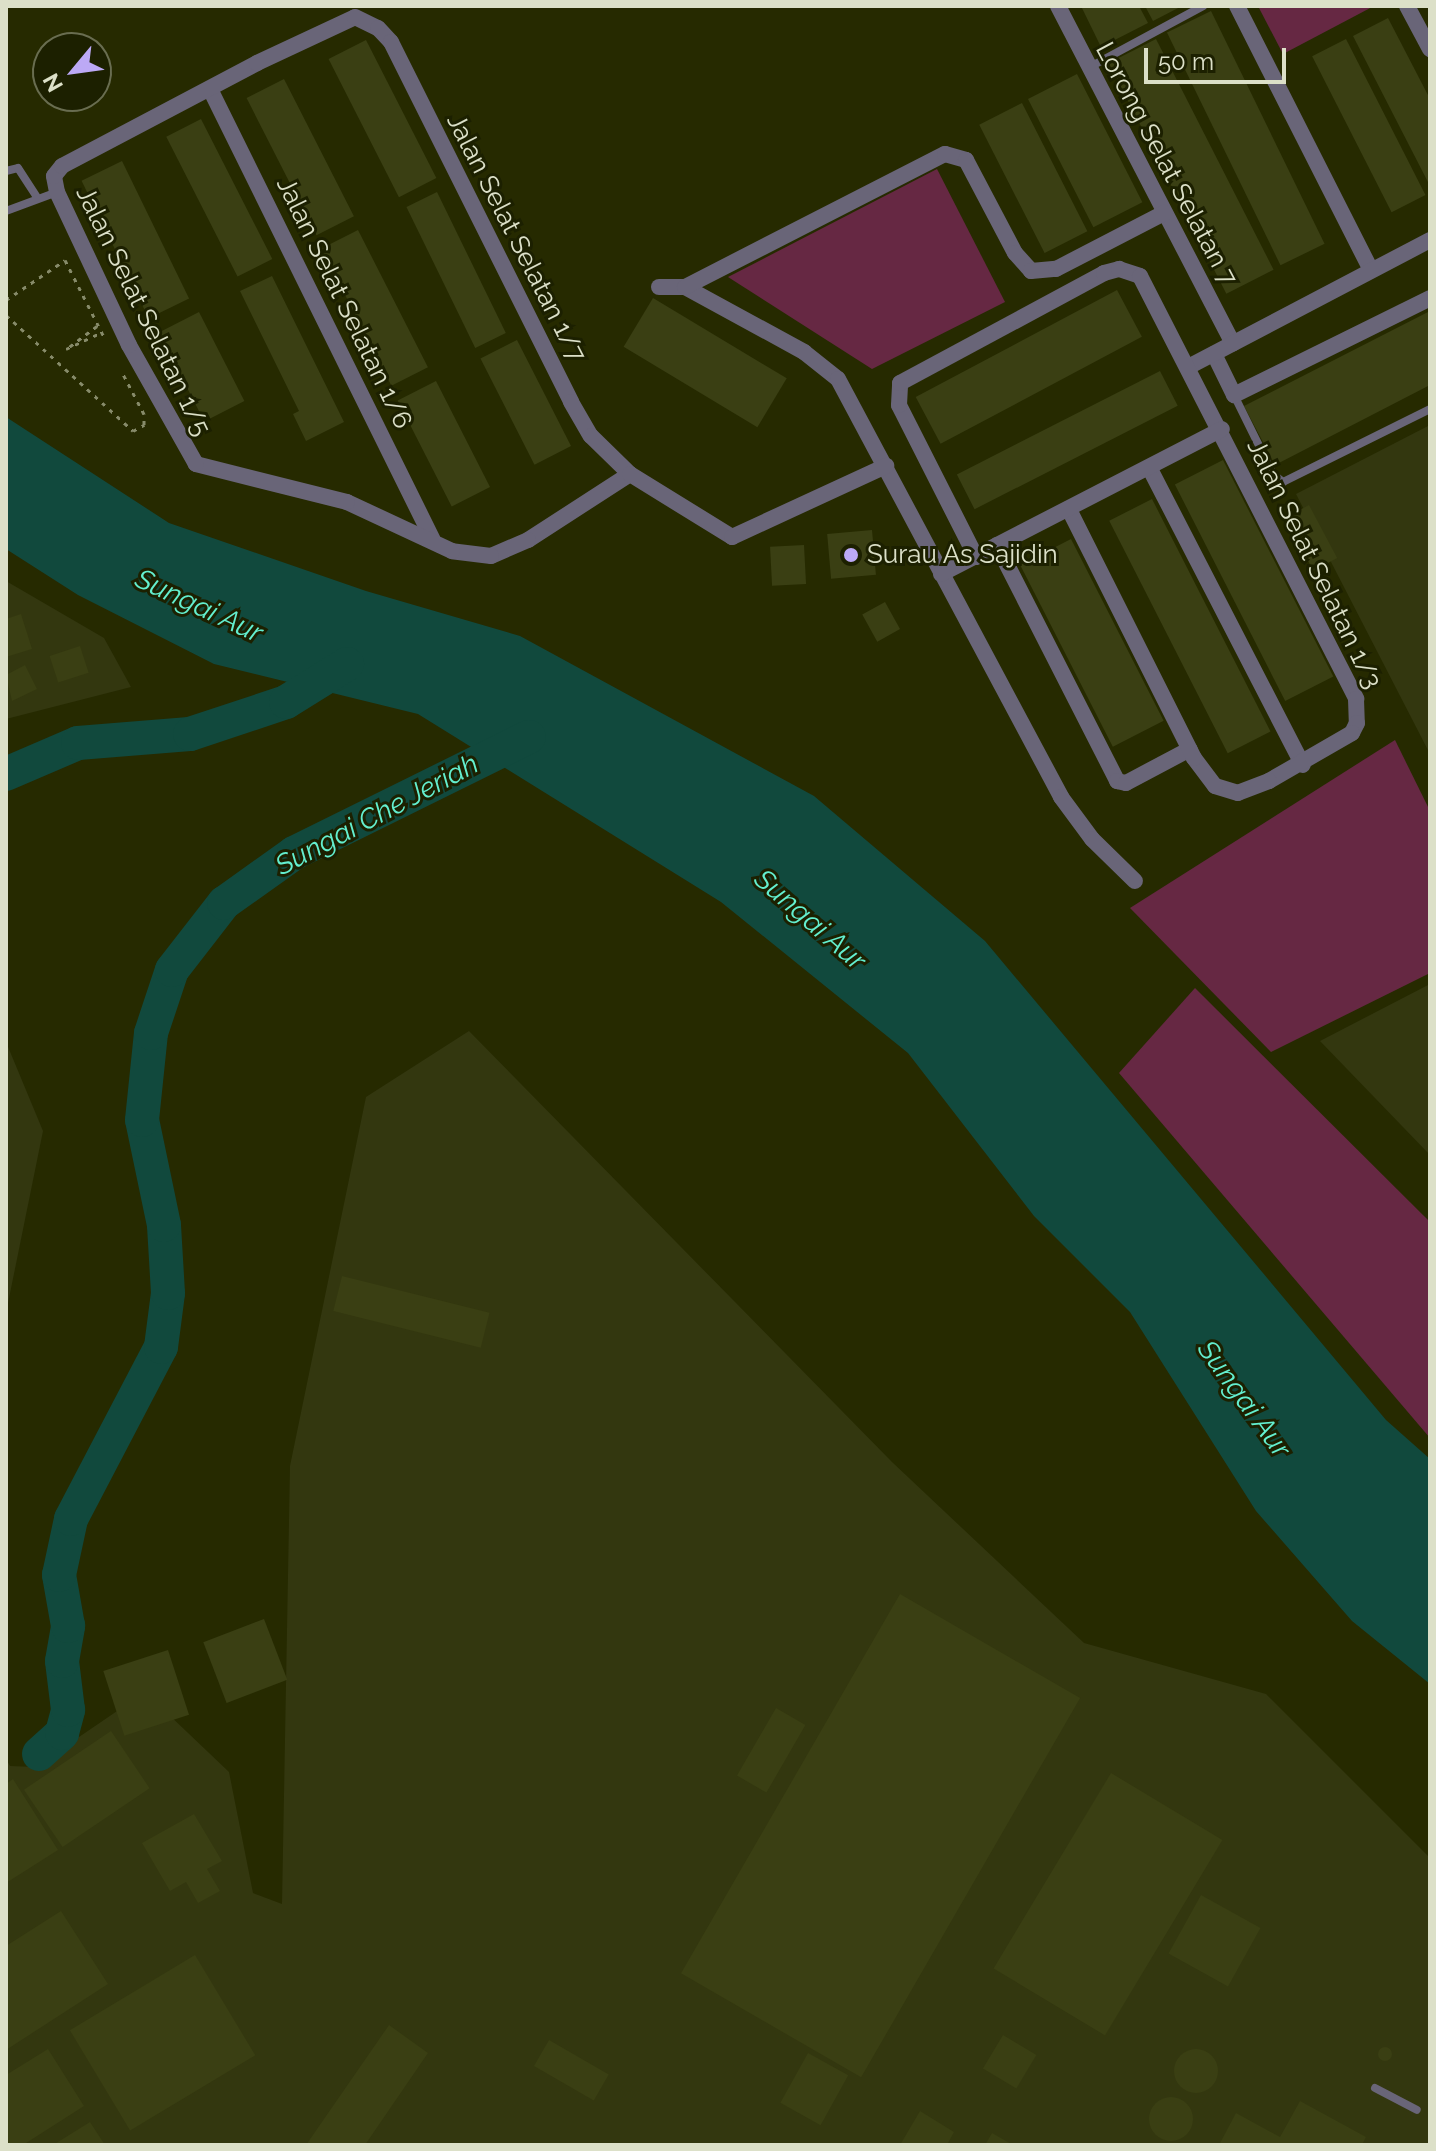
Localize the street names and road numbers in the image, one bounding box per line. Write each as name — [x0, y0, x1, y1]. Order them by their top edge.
street label: Lorong Selat Selatan 7 — [1089, 37, 1243, 291]
street label: Jalan Selat Selatan 1/7 — [440, 109, 592, 367]
street label: Jalan Selat Selatan 1/6 — [270, 172, 418, 434]
street label: Jalan Selat Selatan 1/5 — [69, 181, 217, 441]
street label: Jalan Selat Selatan 1/3 — [1240, 434, 1388, 694]

